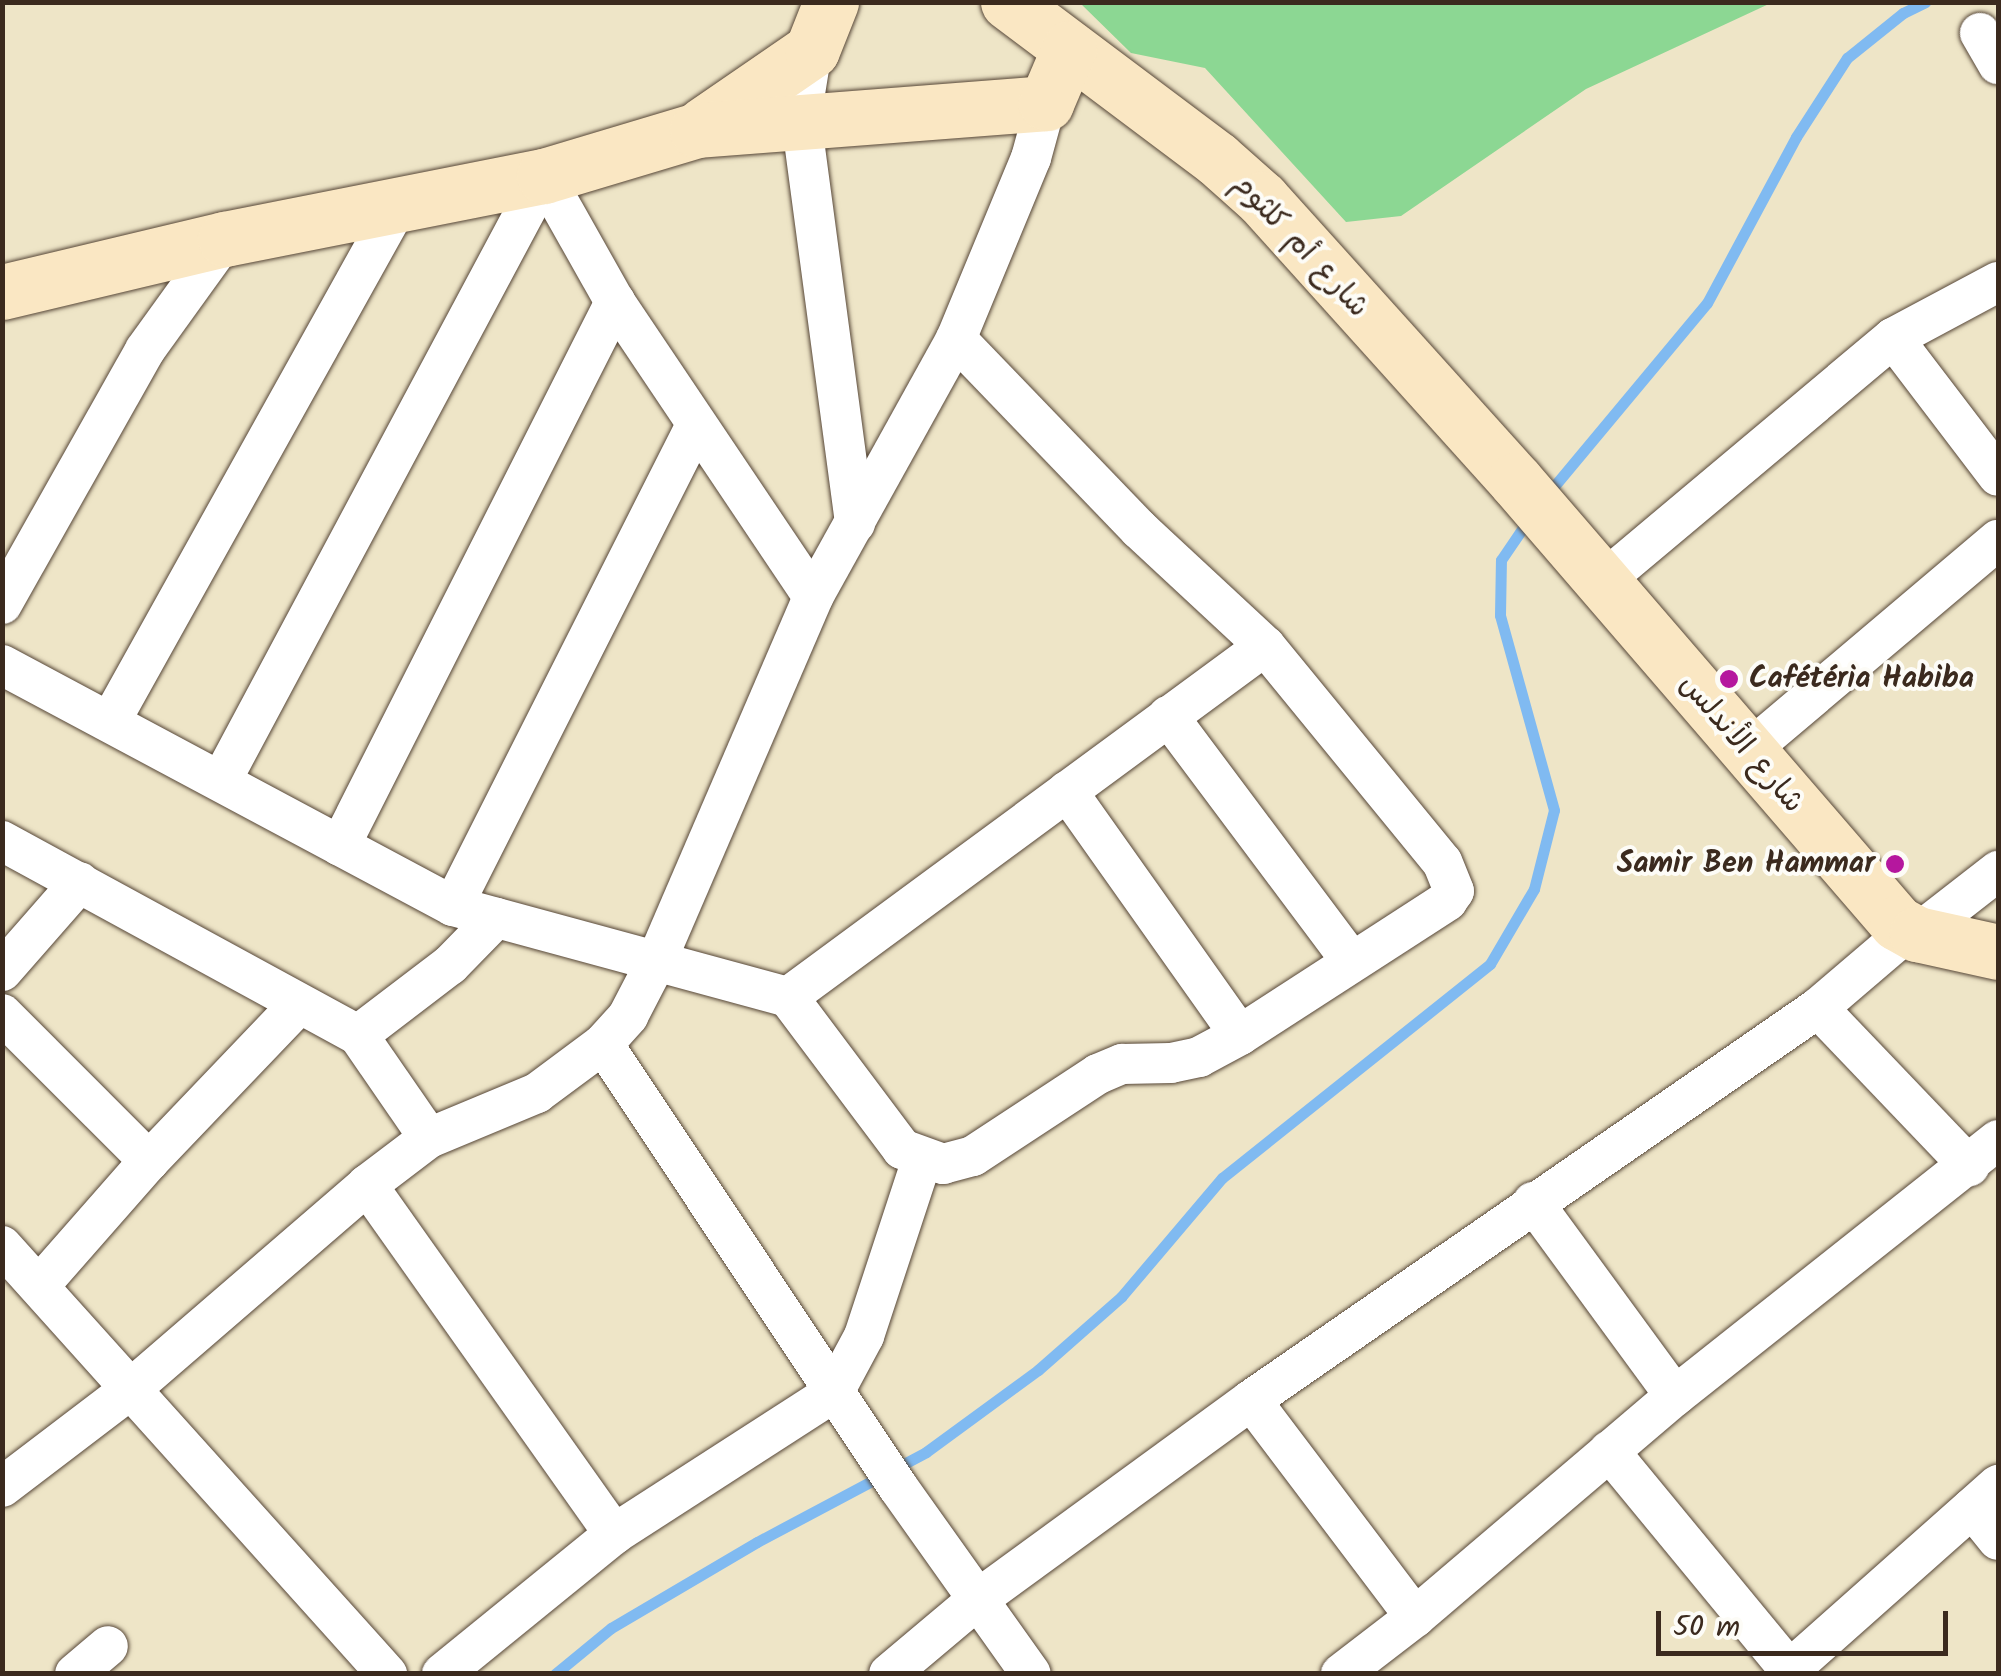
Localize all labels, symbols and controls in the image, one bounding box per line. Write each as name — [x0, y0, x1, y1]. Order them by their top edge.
street label: شارع أم كلثوم — [1224, 167, 1376, 325]
place label: Cafétéria Habiba — [1749, 661, 1974, 697]
street label: شارع الأندلس — [1671, 667, 1811, 821]
marker: Cafétéria Habiba — [1718, 668, 1740, 690]
place label: Samir Ben Hammar — [1617, 846, 1875, 882]
marker: Samir Ben Hammar — [1884, 853, 1906, 875]
scale bar — [1661, 1591, 1954, 1653]
text: 50 m — [1673, 1604, 1740, 1652]

